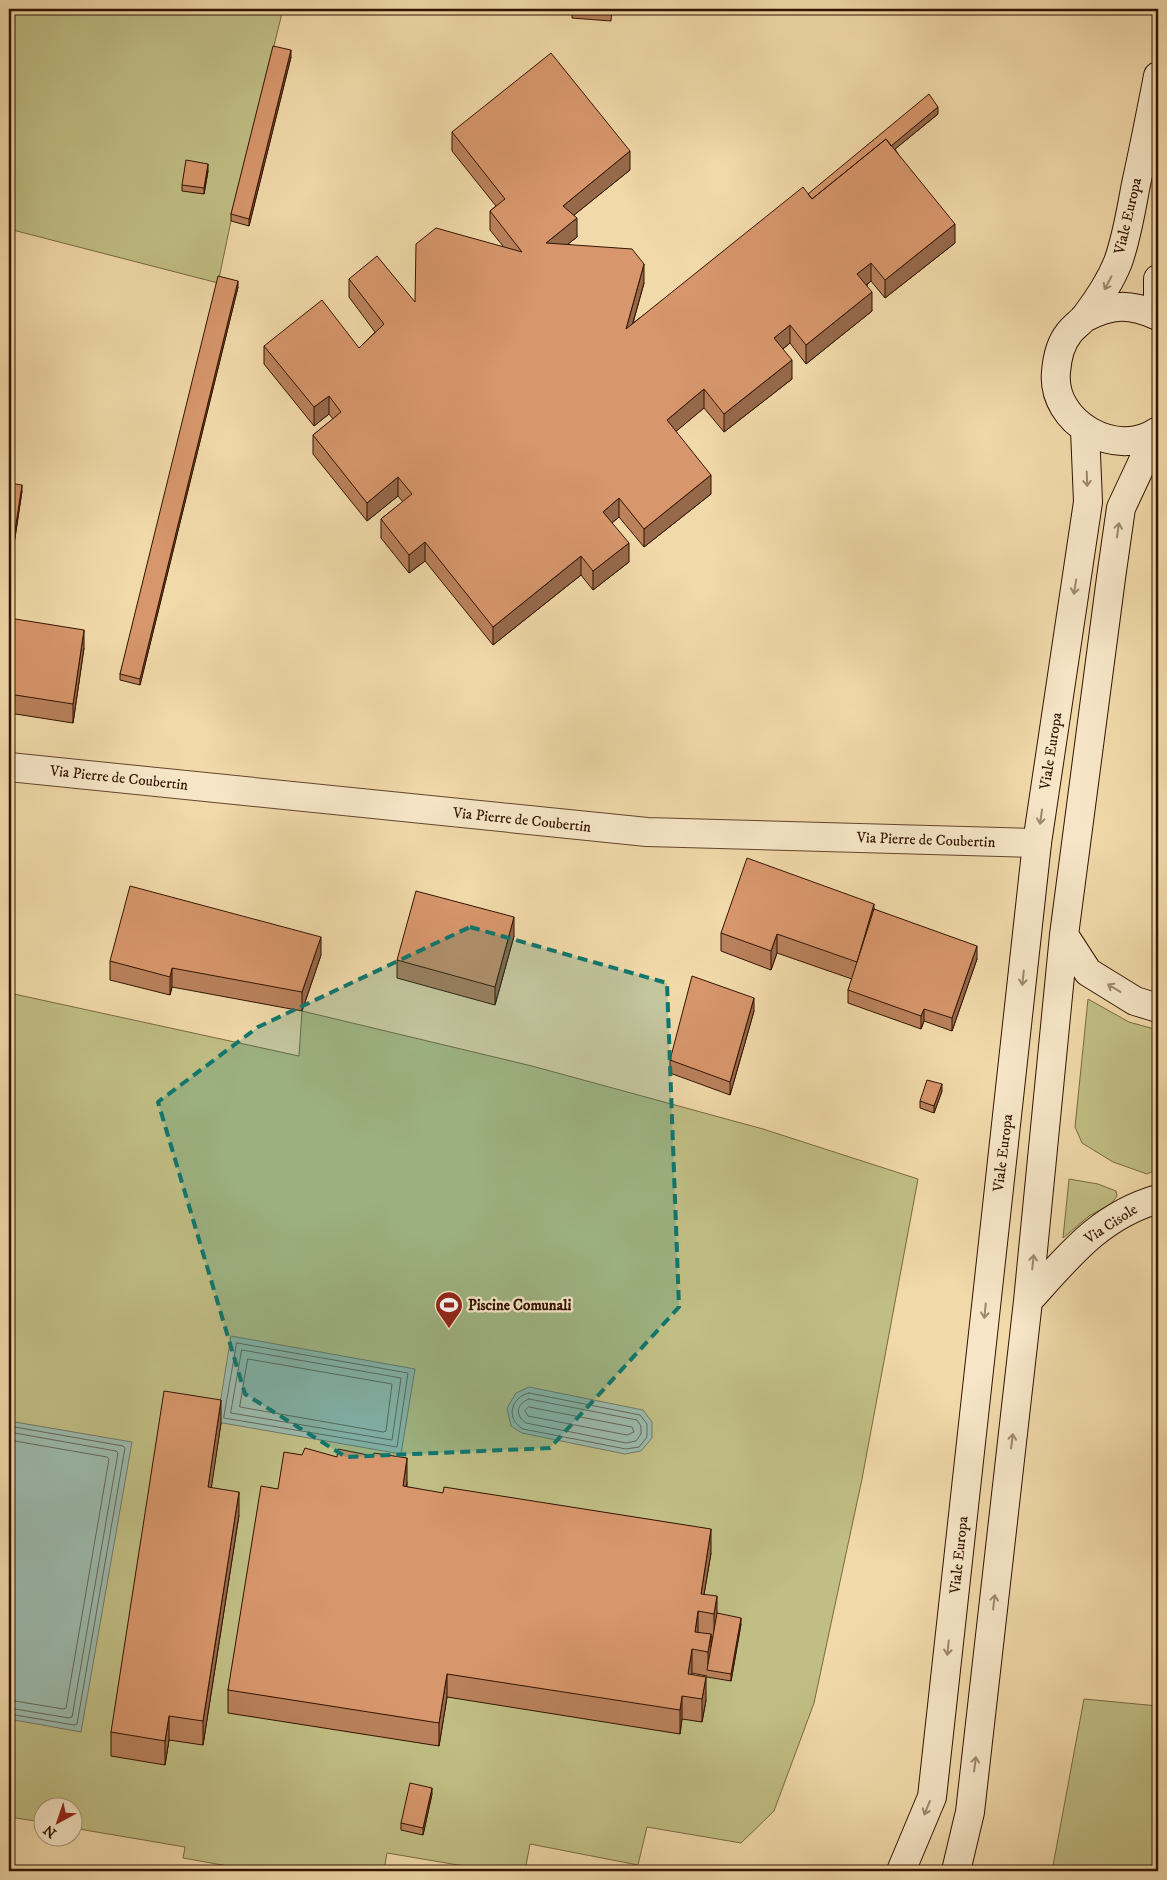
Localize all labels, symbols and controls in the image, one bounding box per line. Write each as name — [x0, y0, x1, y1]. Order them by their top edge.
street label: Viale Europa — [1110, 175, 1146, 257]
one-way arrow — [1103, 275, 1113, 290]
one-way arrow — [1082, 470, 1092, 486]
one-way arrow — [1113, 522, 1123, 538]
one-way arrow — [1070, 578, 1080, 594]
street label: Viale Europa — [1035, 710, 1067, 792]
street label: Via Pierre de Coubertin — [48, 761, 189, 795]
street label: Via Pierre de Coubertin — [451, 803, 592, 837]
one-way arrow — [1036, 808, 1046, 824]
street label: Via Pierre de Coubertin — [855, 828, 996, 852]
one-way arrow — [1018, 970, 1028, 986]
one-way arrow — [1108, 983, 1122, 993]
street label: Viale Europa — [989, 1112, 1017, 1194]
street label: Via Cisole — [1080, 1200, 1141, 1249]
one-way arrow — [1028, 1254, 1037, 1270]
sports icon: Piscine Comunali — [434, 1290, 464, 1329]
place label: Piscine Comunali — [468, 1296, 572, 1315]
one-way arrow — [981, 1302, 990, 1318]
one-way arrow — [1007, 1433, 1017, 1449]
street label: Viale Europa — [945, 1515, 973, 1596]
one-way arrow — [989, 1594, 999, 1610]
one-way arrow — [943, 1639, 953, 1655]
one-way arrow — [970, 1756, 980, 1772]
north arrow — [32, 1798, 82, 1848]
one-way arrow — [922, 1801, 931, 1816]
text: N — [40, 1820, 60, 1842]

